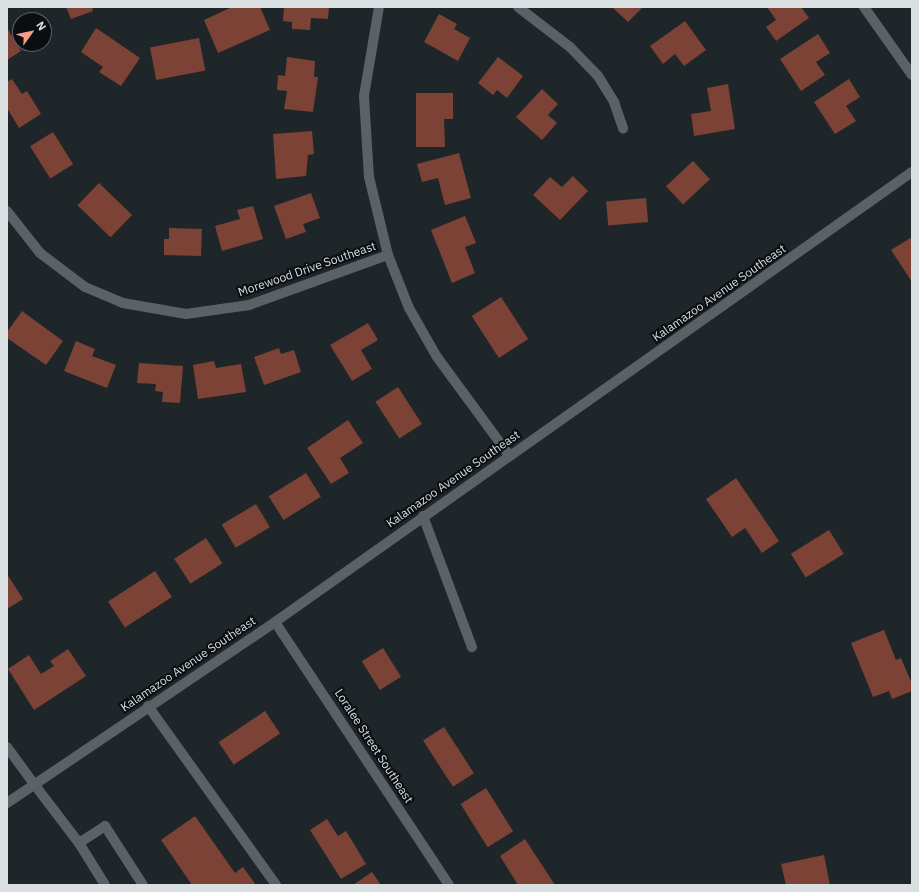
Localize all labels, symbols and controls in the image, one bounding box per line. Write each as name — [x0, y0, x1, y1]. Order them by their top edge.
north arrow — [12, 12, 52, 52]
text: N — [33, 19, 49, 33]
street label: Morewood Drive Southeast — [236, 239, 378, 299]
street label: Kalamazoo Avenue Southeast — [650, 241, 788, 345]
street label: Kalamazoo Avenue Southeast — [384, 427, 522, 531]
street label: Kalamazoo Avenue Southeast — [118, 613, 258, 715]
street label: Loralee Street Southeast — [332, 686, 416, 806]

